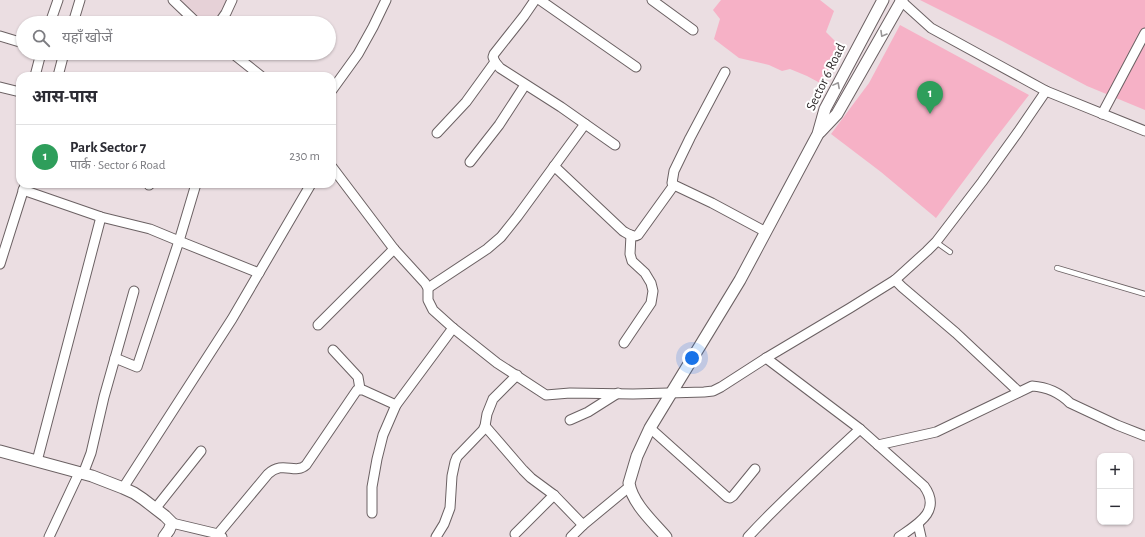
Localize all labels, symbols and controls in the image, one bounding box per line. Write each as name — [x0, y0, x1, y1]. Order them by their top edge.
search box — [16, 16, 336, 60]
icon: search — [30, 27, 52, 49]
text: यहाँ खोजें — [62, 30, 112, 45]
one-way arrow — [880, 30, 887, 37]
street label: Sector 6 Road — [804, 41, 848, 113]
pin: 1 — [917, 81, 943, 114]
one-way arrow — [832, 82, 840, 90]
text: आस-पास — [32, 88, 97, 105]
text: Park Sector 7 — [70, 140, 146, 155]
text: 1 — [43, 150, 47, 163]
text: 230 m — [289, 150, 320, 163]
text: पार्क · Sector 6 Road — [70, 159, 166, 172]
your location — [682, 348, 702, 368]
map controls — [1097, 453, 1133, 525]
button: + — [1097, 453, 1133, 489]
button: − — [1097, 489, 1133, 525]

